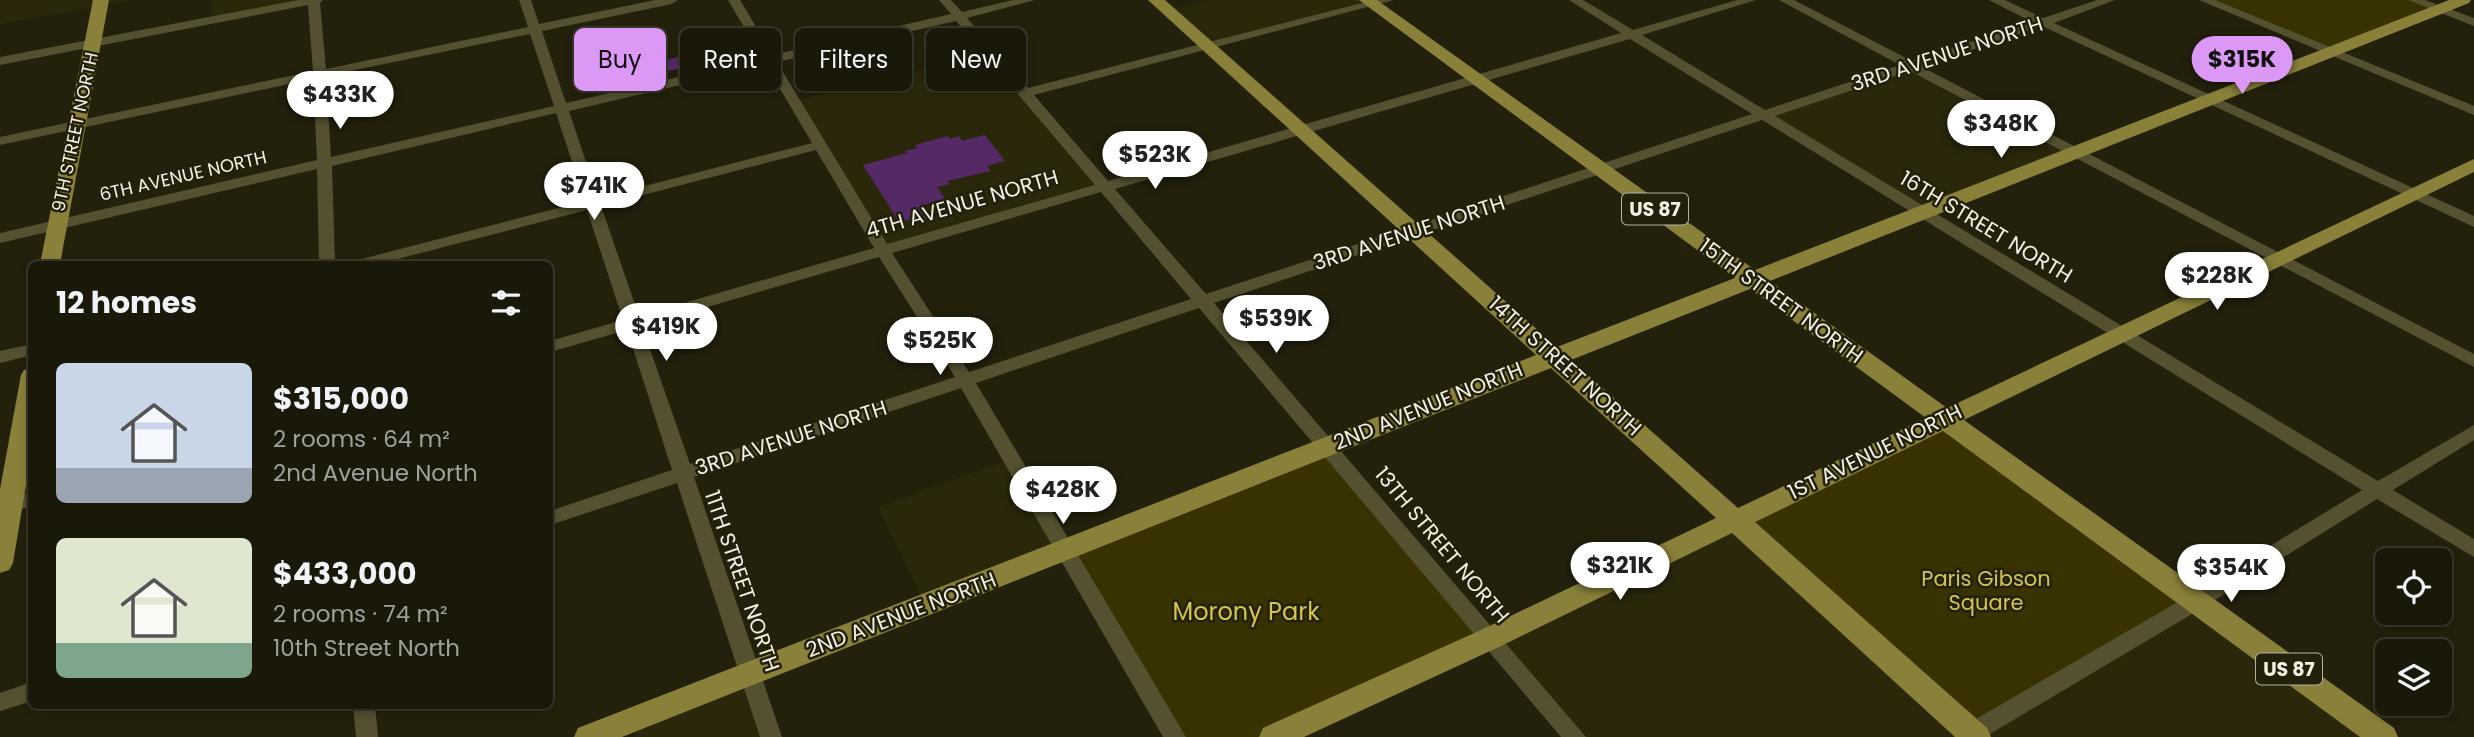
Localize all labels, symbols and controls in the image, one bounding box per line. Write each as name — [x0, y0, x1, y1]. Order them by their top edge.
street label: 3RD AVENUE NORTH — [1847, 9, 2046, 98]
chip: Buy — [574, 28, 666, 91]
chip: Rent — [680, 28, 781, 91]
chip: Filters — [795, 28, 912, 91]
chip: New — [926, 28, 1026, 91]
pin: $315K — [2193, 36, 2291, 96]
text: $315K — [2208, 43, 2276, 75]
street label: 9TH STREET NORTH — [45, 50, 104, 214]
pin: $433K — [291, 72, 389, 131]
text: $433K — [303, 78, 377, 110]
pin: $348K — [1952, 100, 2050, 160]
text: $348K — [1963, 107, 2039, 139]
pin: $523K — [1106, 132, 1204, 191]
text: $523K — [1118, 138, 1192, 170]
street label: 6TH AVENUE NORTH — [97, 144, 269, 207]
pin: $741K — [545, 162, 643, 222]
street label: 4TH AVENUE NORTH — [862, 162, 1062, 245]
street label: 16TH STREET NORTH — [1895, 164, 2078, 290]
text: $741K — [560, 169, 628, 201]
street label: 3RD AVENUE NORTH — [1309, 188, 1508, 277]
road number: US 87 — [1622, 194, 1688, 224]
street label: 15TH STREET NORTH — [1693, 231, 1869, 370]
pin: $228K — [2168, 252, 2266, 312]
text: $228K — [2181, 259, 2253, 291]
text: 12 homes — [56, 281, 197, 324]
icon: filters — [487, 284, 525, 322]
street label: 14TH STREET NORTH — [1483, 289, 1648, 442]
pin: $539K — [1227, 296, 1325, 355]
text: $539K — [1239, 302, 1313, 334]
pin: $419K — [617, 304, 715, 363]
text: $419K — [631, 310, 701, 342]
pin: $525K — [891, 318, 989, 377]
text: $525K — [903, 324, 977, 356]
street label: 2ND AVENUE NORTH — [1329, 354, 1527, 457]
text: $315,000 — [273, 377, 409, 420]
icon: home — [112, 391, 196, 475]
street label: 3RD AVENUE NORTH — [691, 393, 890, 482]
street label: 1ST AVENUE NORTH — [1783, 397, 1967, 506]
text: 2 rooms · 64 m² — [273, 423, 450, 455]
text: 2nd Avenue North — [273, 457, 478, 489]
street label: 13TH STREET NORTH — [1368, 460, 1516, 629]
pin: $428K — [1014, 466, 1112, 526]
text: $428K — [1026, 473, 1100, 505]
street label: 11TH STREET NORTH — [698, 486, 787, 675]
pin: $321K — [1571, 542, 1669, 602]
pin: $354K — [2182, 544, 2280, 604]
map controls — [2375, 548, 2452, 716]
button: locate — [2375, 548, 2452, 625]
text: $321K — [1587, 549, 1653, 581]
text: $354K — [2193, 551, 2269, 583]
text: $433,000 — [273, 552, 417, 595]
park label: Paris Gibson Square — [1921, 564, 2051, 617]
street label: 2ND AVENUE NORTH — [801, 565, 1000, 664]
icon: home — [112, 566, 196, 650]
park label: Morony Park — [1172, 595, 1320, 628]
text: 2 rooms · 74 m² — [273, 598, 448, 630]
text: 10th Street North — [273, 632, 460, 664]
button: layers — [2375, 639, 2452, 716]
road number: US 87 — [2256, 654, 2322, 684]

